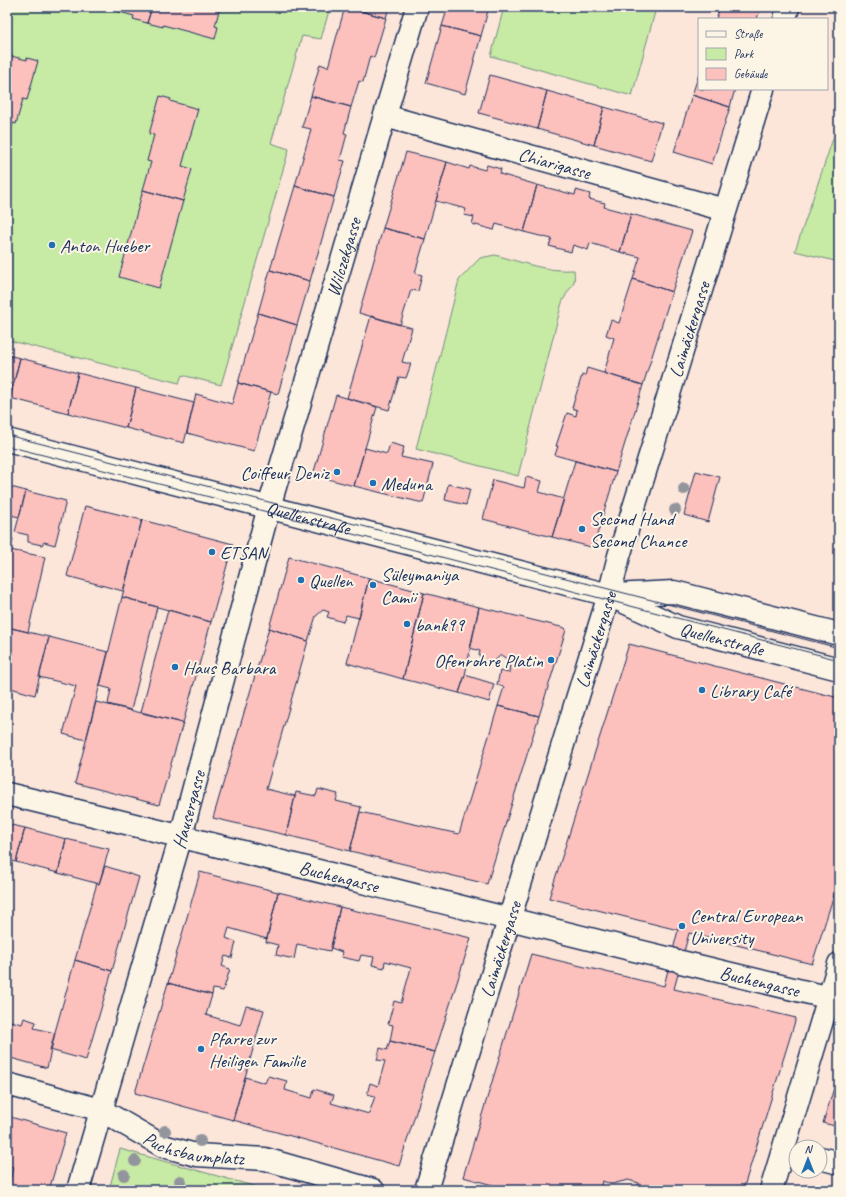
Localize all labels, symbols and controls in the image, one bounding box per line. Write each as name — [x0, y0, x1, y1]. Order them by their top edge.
legend — [698, 18, 828, 90]
text: Straße — [734, 26, 763, 42]
text: Park — [734, 46, 755, 62]
text: Gebäude — [734, 66, 768, 82]
street label: Chiarigasse — [516, 142, 595, 186]
street label: Wilczekgasse — [321, 213, 367, 299]
place label: Anton Hueber — [60, 234, 150, 258]
marker: Anton Hueber — [47, 240, 57, 250]
street label: Laimäckergasse — [664, 277, 716, 381]
place label: Coiffeur Deniz — [240, 461, 330, 485]
marker: Coiffeur Deniz — [332, 467, 342, 477]
place label: Meduna — [381, 472, 434, 496]
marker: Meduna — [368, 478, 378, 488]
street label: Quellenstraße — [263, 496, 354, 541]
place label: Second Hand Second Chance — [590, 507, 688, 553]
marker: Second Hand Second Chance — [577, 524, 587, 534]
place label: ETSAN — [220, 541, 270, 565]
marker: ETSAN — [207, 547, 217, 557]
place label: Süleymaniya Camii — [381, 563, 460, 609]
place label: Quellen — [309, 569, 354, 593]
marker: Quellen — [296, 575, 306, 585]
marker: Süleymaniya Camii — [368, 580, 378, 590]
street label: Laimäckergasse — [570, 587, 623, 691]
place label: bank99 — [415, 613, 465, 637]
street label: Quellenstraße — [677, 617, 768, 662]
marker: bank99 — [402, 619, 412, 629]
place label: Ofenrohre Platin — [434, 649, 543, 673]
marker: Ofenrohre Platin — [546, 655, 556, 665]
place label: Haus Barbara — [183, 656, 277, 680]
marker: Haus Barbara — [170, 662, 180, 672]
place label: Library Café — [710, 679, 794, 703]
marker: Library Café — [697, 685, 707, 695]
street label: Hausergasse — [167, 766, 211, 852]
street label: Buchengasse — [297, 856, 383, 899]
street label: Laimäckergasse — [475, 897, 528, 1000]
place label: Central European University — [690, 904, 803, 950]
marker: Central European University — [677, 921, 687, 931]
street label: Buchengasse — [717, 961, 803, 1003]
place label: Pfarre zur Heiligen Familie — [209, 1027, 307, 1073]
marker: Pfarre zur Heiligen Familie — [196, 1044, 206, 1054]
street label: Puchsbaumplatz — [139, 1126, 245, 1171]
north arrow — [788, 1139, 828, 1179]
text: N — [805, 1142, 814, 1156]

